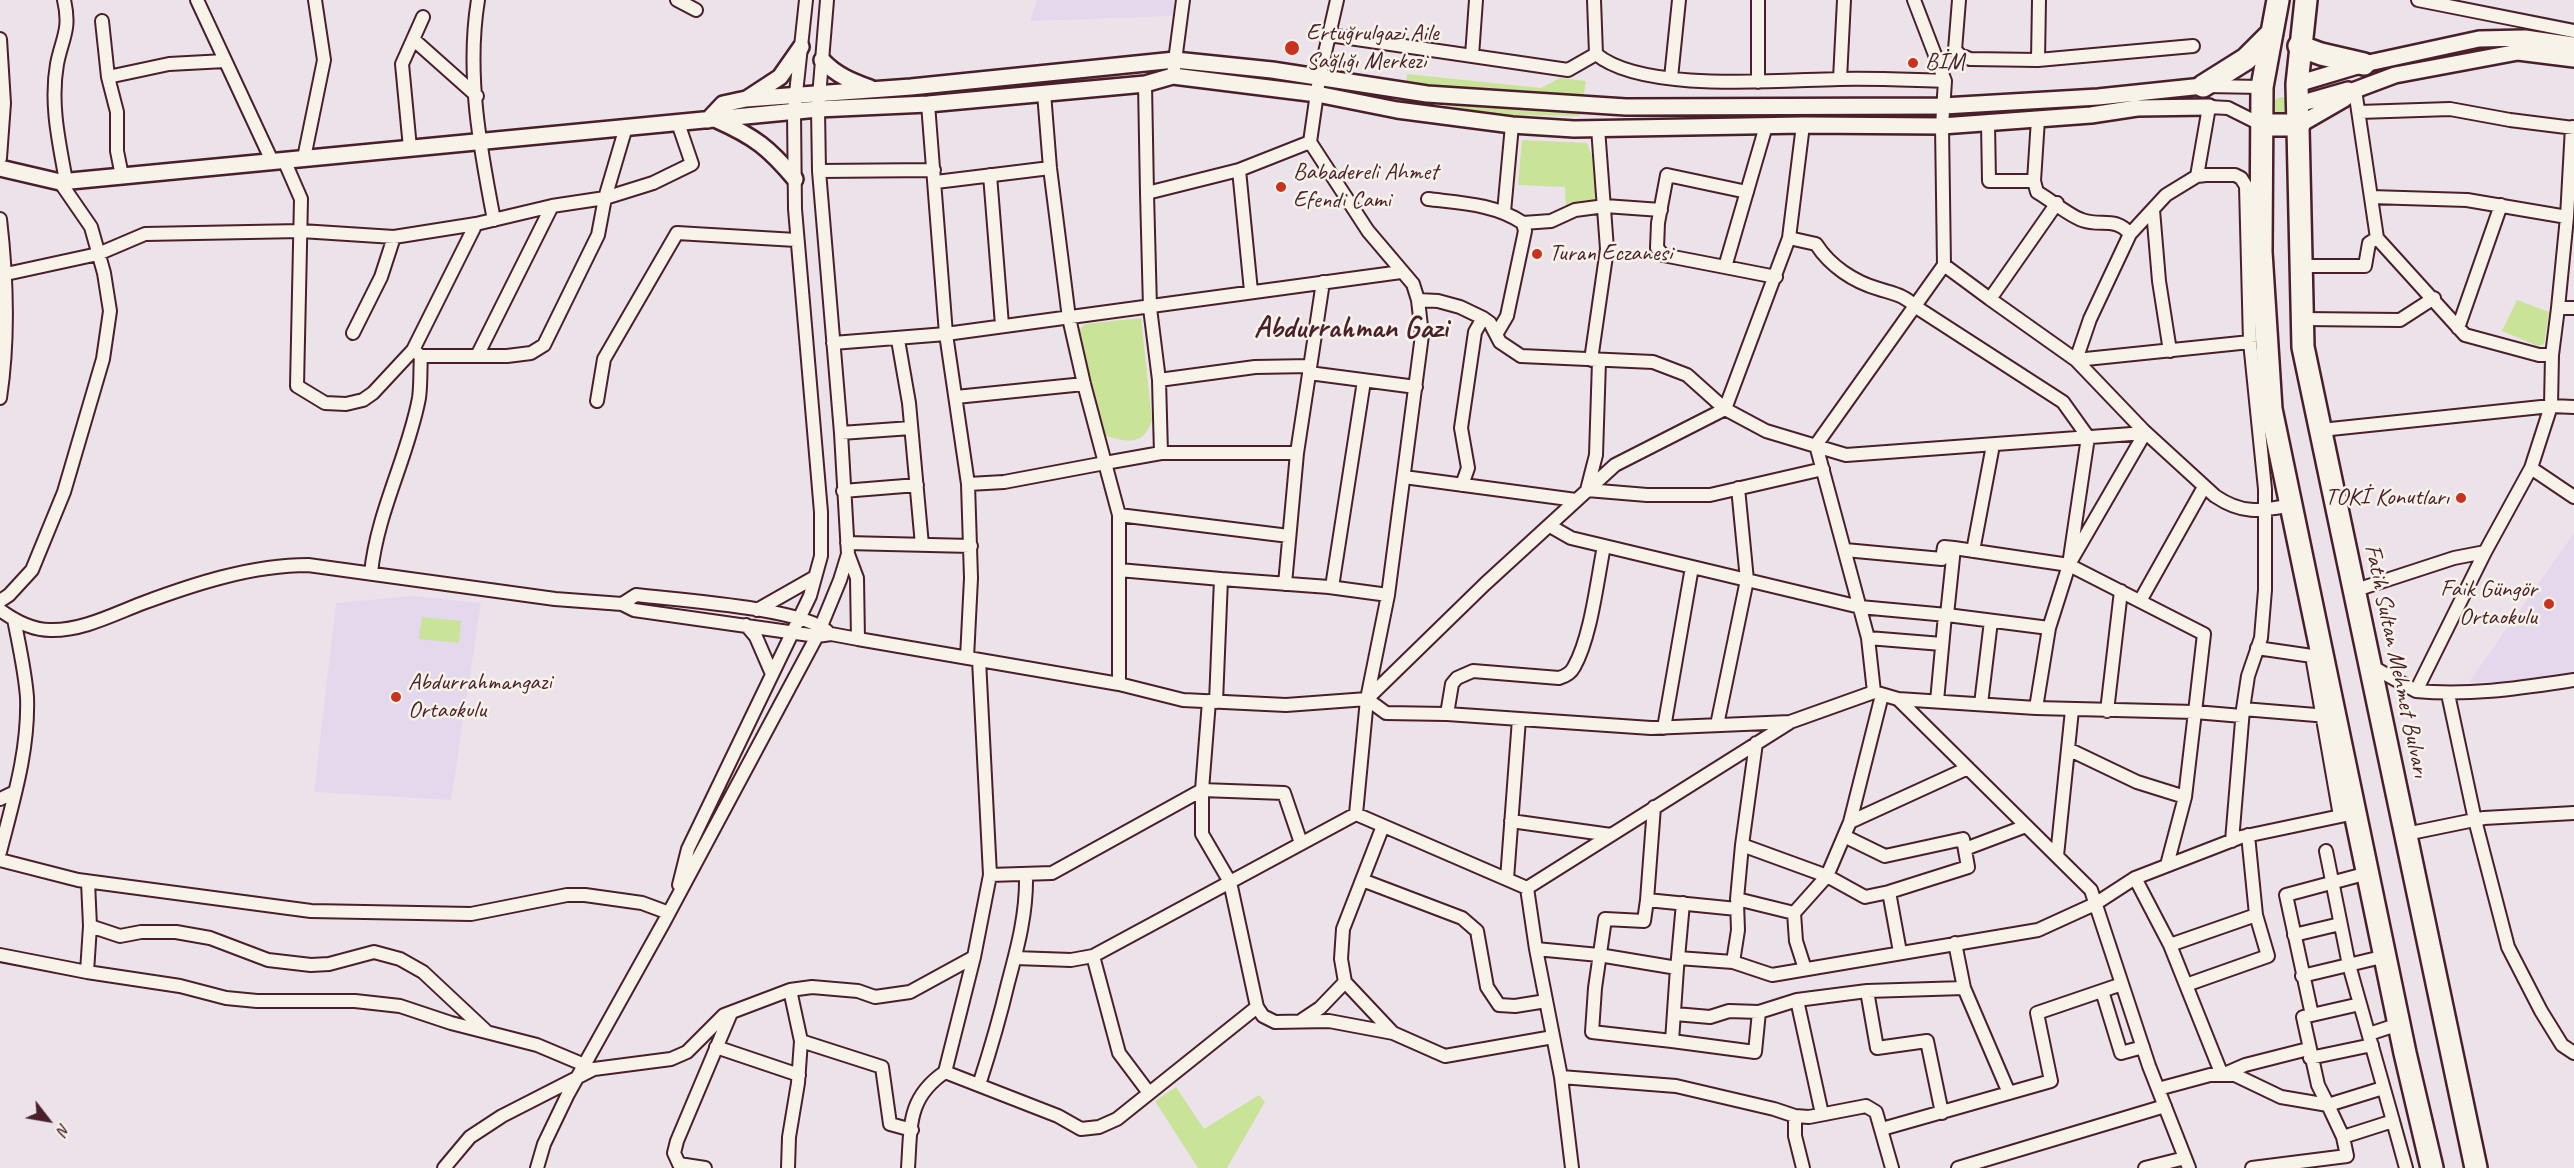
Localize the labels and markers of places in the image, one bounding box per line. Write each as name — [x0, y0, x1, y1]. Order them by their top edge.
place label: Ertuğrulgazi Aile Sağlığı Merkezi — [1306, 20, 1439, 76]
marker: Ertuğrulgazi Aile Sağlığı Merkezi — [1283, 39, 1301, 57]
place label: BİM — [1925, 49, 1964, 77]
marker: BİM — [1906, 56, 1920, 70]
place label: Babadereli Ahmet Efendi Cami — [1293, 159, 1438, 215]
marker: Babadereli Ahmet Efendi Cami — [1274, 180, 1288, 194]
place label: Turan Eczanesi — [1549, 240, 1672, 268]
marker: Turan Eczanesi — [1530, 247, 1544, 261]
place label: TOKİ Konutları — [2325, 484, 2449, 512]
marker: TOKİ Konutları — [2454, 491, 2468, 505]
place label: Faik Güngör Ortaokulu — [2440, 576, 2537, 632]
marker: Faik Güngör Ortaokulu — [2542, 597, 2556, 611]
place label: Abdurrahmangazi Ortaokulu — [408, 669, 552, 725]
marker: Abdurrahmangazi Ortaokulu — [389, 690, 403, 704]

